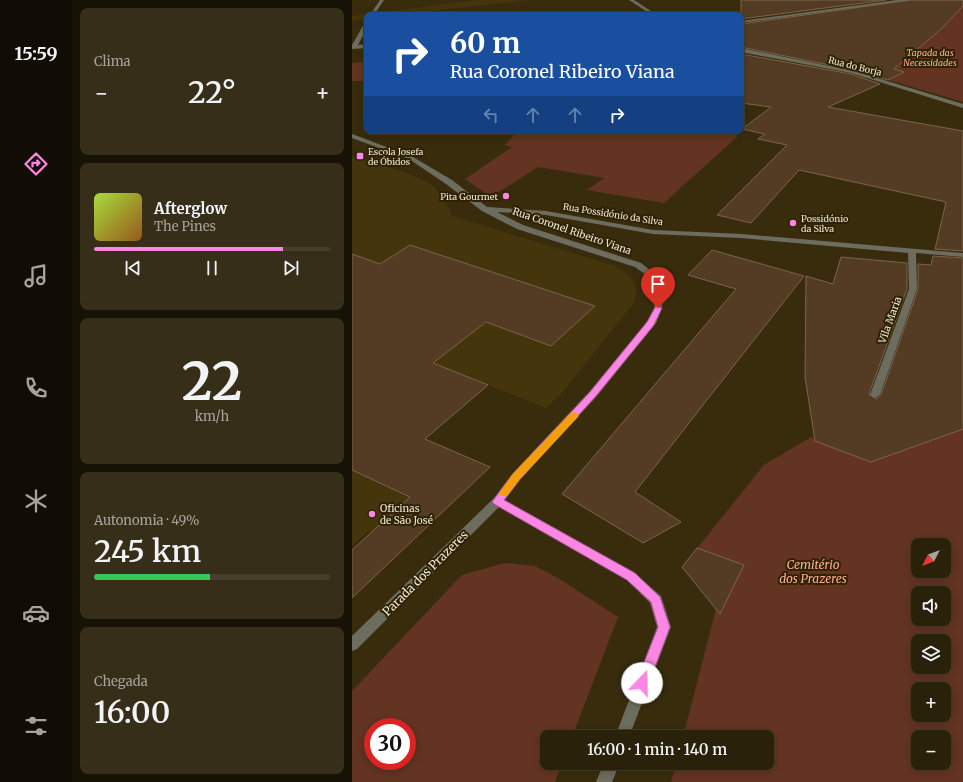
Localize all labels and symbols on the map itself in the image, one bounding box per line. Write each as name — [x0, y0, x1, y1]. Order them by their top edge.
park label: Tapada das Necessidades — [903, 47, 957, 68]
street label: Rua do Borja — [827, 54, 883, 78]
place label: Escola Josefa de Óbidos — [368, 146, 424, 167]
marker: Escola Josefa de Óbidos — [355, 151, 365, 161]
place label: Pita Gourmet — [440, 191, 498, 202]
marker: Pita Gourmet — [501, 191, 511, 201]
street label: Rua Possidónio da Silva — [562, 201, 664, 227]
street label: Rua Coronel Ribeiro Viana — [511, 205, 634, 258]
place label: Possidónio da Silva — [801, 213, 848, 234]
marker: Possidónio da Silva — [788, 218, 798, 228]
pin — [641, 267, 675, 308]
street label: Vila Maria — [875, 294, 905, 346]
place label: Oficinas de São José — [380, 502, 433, 527]
marker: Oficinas de São José — [367, 509, 377, 519]
street label: Parada dos Prazeres — [379, 527, 471, 619]
north arrow — [911, 538, 951, 578]
park label: Cemitério dos Prazeres — [779, 557, 847, 586]
position arrow — [621, 662, 663, 704]
speed limit sign: 30 — [364, 718, 416, 770]

